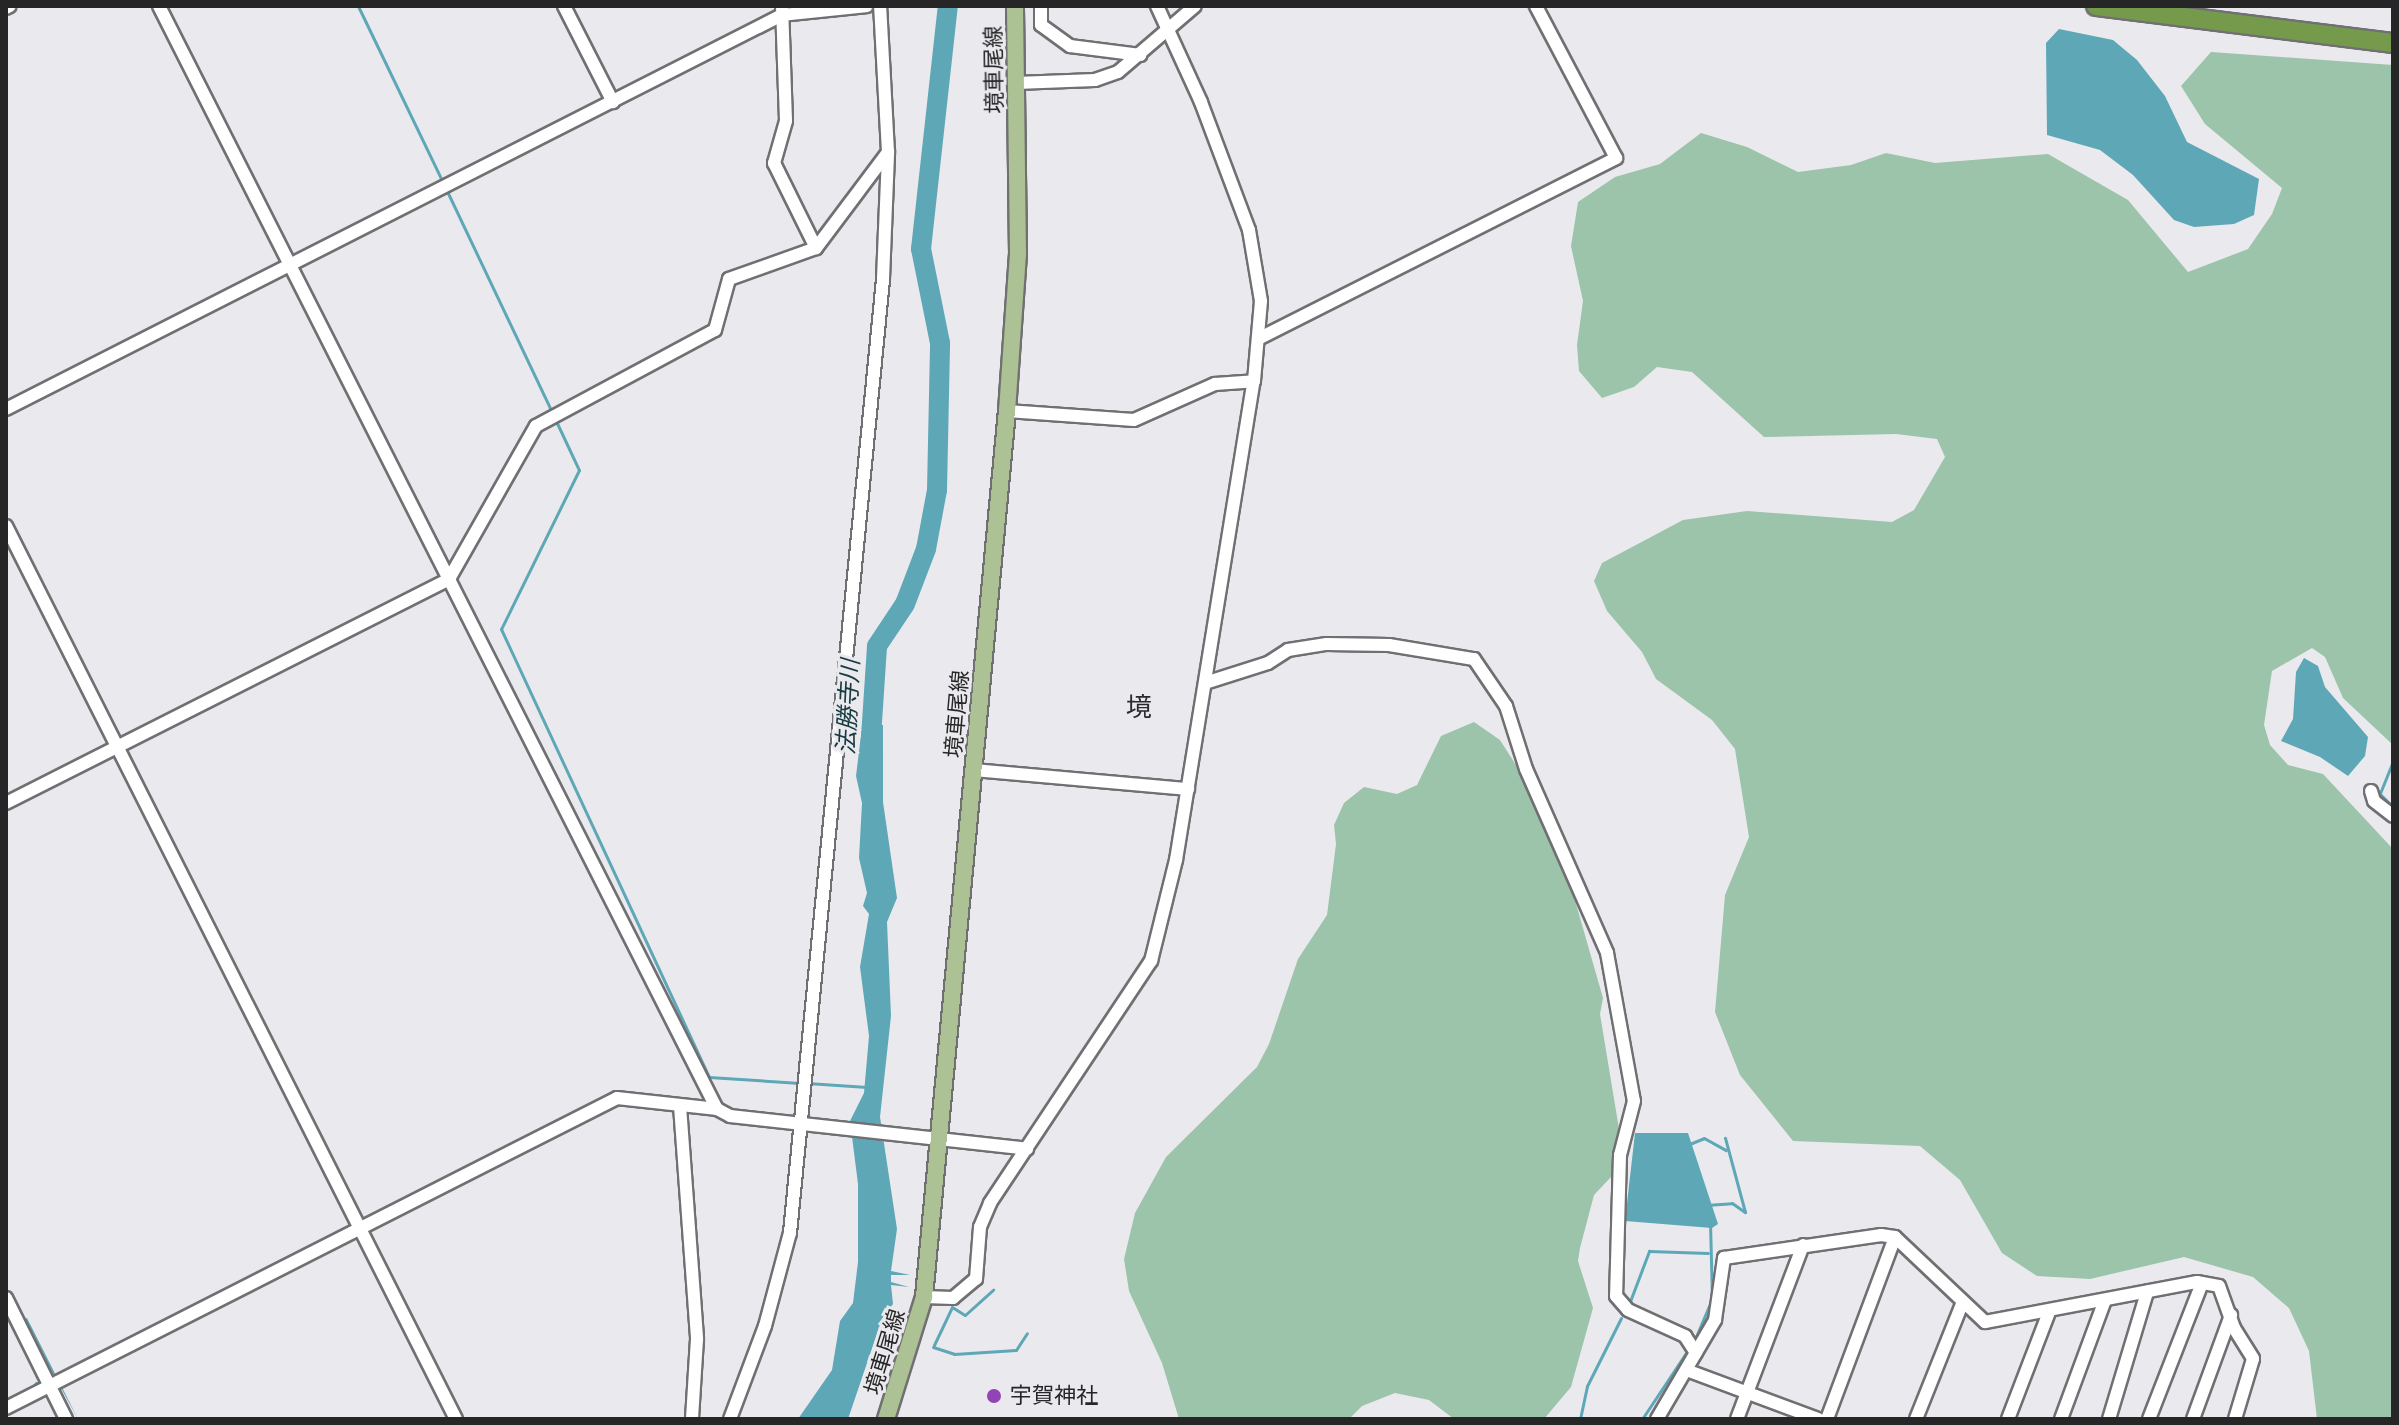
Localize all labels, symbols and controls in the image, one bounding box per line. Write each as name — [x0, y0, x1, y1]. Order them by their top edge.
street label: 境車尾線 — [980, 26, 1008, 114]
water label: 法勝寺川 — [831, 658, 865, 756]
street label: 境車尾線 — [940, 669, 974, 759]
district label: 境 — [1126, 692, 1152, 724]
street label: 境車尾線 — [860, 1306, 910, 1398]
place label: 宇賀神社 — [1010, 1383, 1098, 1409]
marker: 宇賀神社 — [985, 1387, 1003, 1405]

